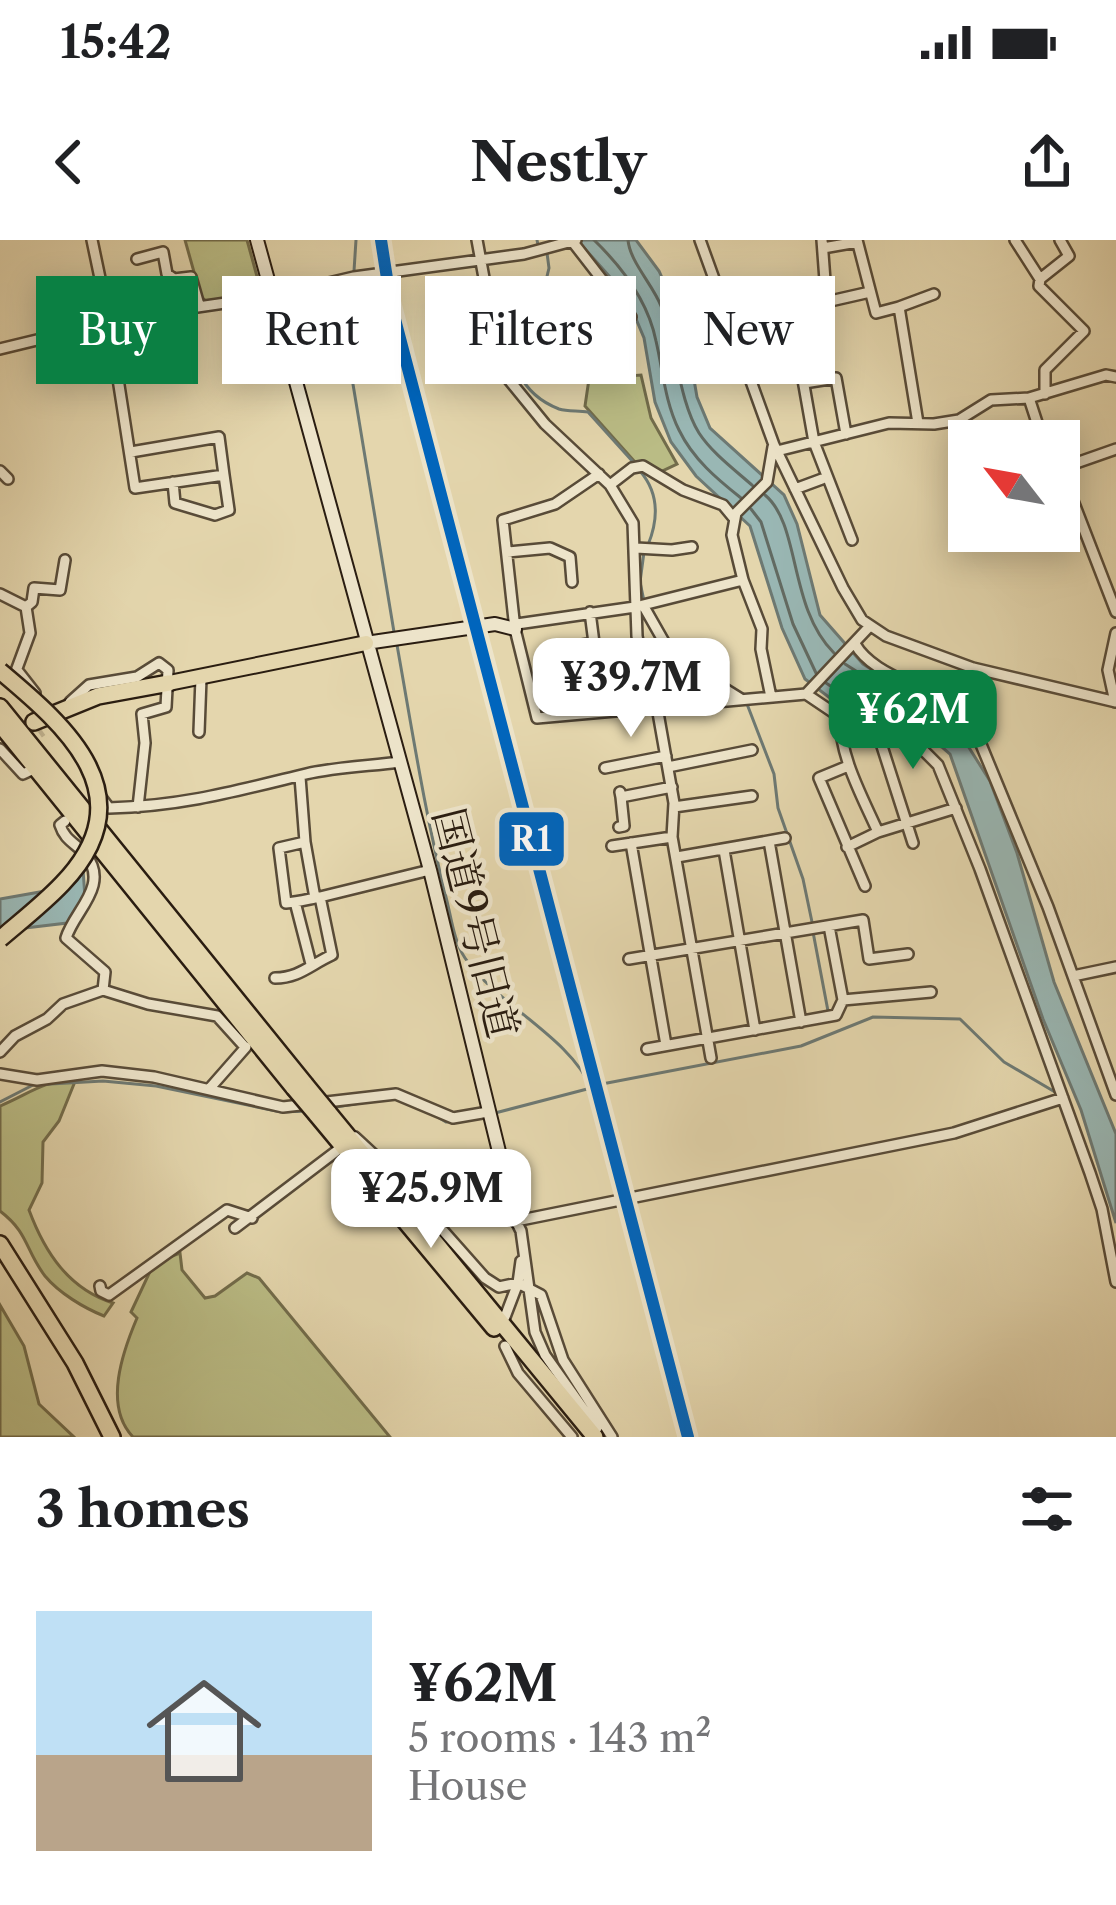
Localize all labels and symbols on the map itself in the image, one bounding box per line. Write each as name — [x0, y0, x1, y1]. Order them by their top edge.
north arrow — [948, 420, 1080, 552]
pin: ¥39.7M — [533, 638, 729, 740]
pin: ¥62M — [842, 670, 984, 772]
street label: 国道9号旧道 — [422, 803, 530, 1043]
line badge: R1 — [497, 810, 566, 868]
text: R1 — [510, 819, 552, 860]
pin: ¥25.9M — [333, 1149, 529, 1251]

